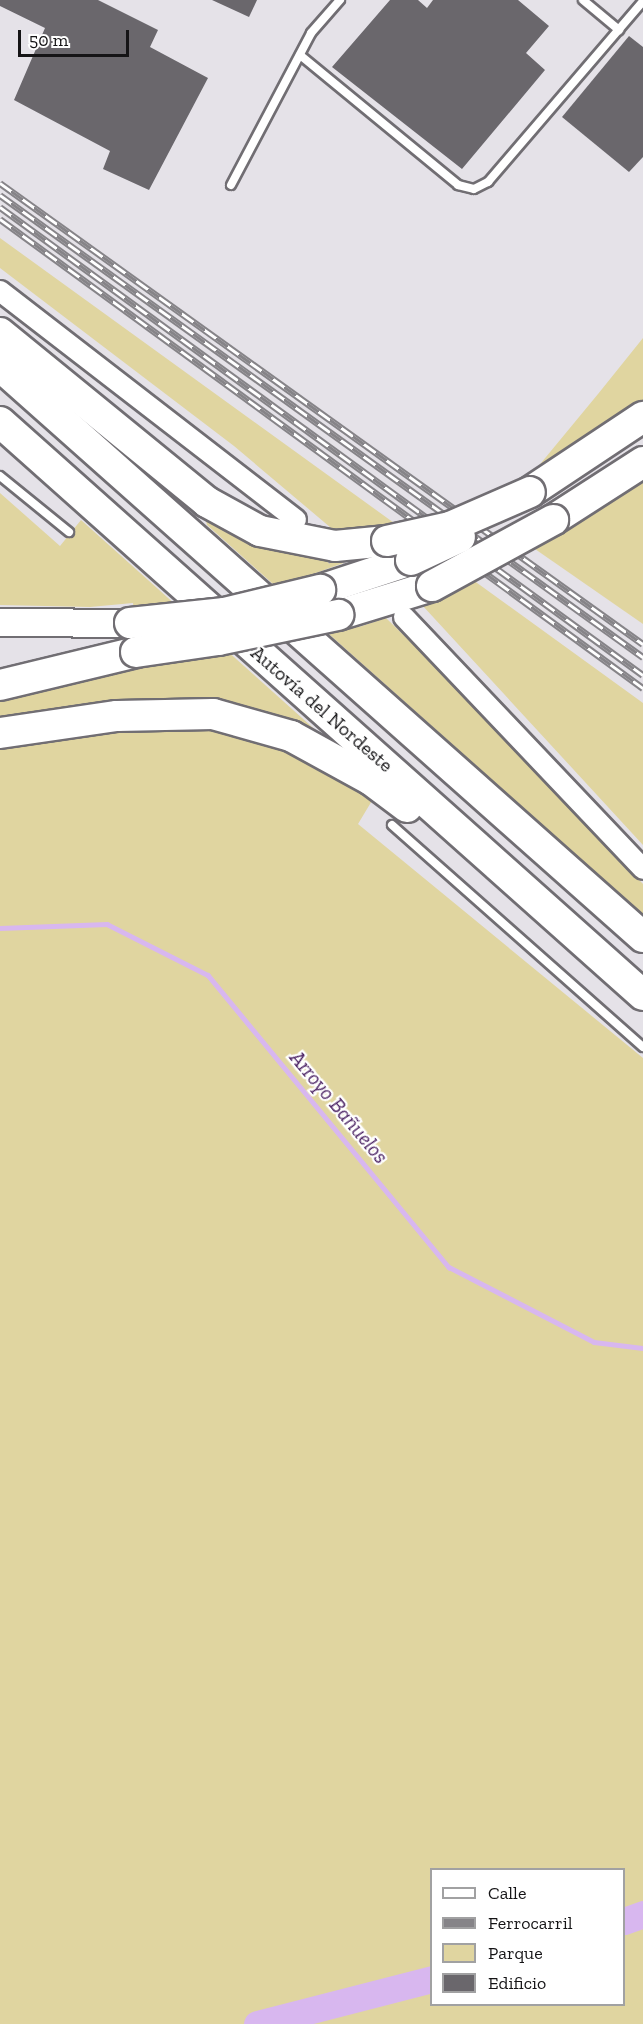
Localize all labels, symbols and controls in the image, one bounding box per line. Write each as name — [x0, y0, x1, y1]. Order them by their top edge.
scale bar — [21, 18, 132, 56]
text: 50 m — [29, 29, 68, 51]
street label: Autovía del Nordeste — [246, 641, 398, 777]
water label: Arroyo Bañuelos — [284, 1045, 394, 1169]
legend — [430, 1868, 625, 2006]
text: Calle — [488, 1882, 526, 1904]
text: Ferrocarril — [488, 1912, 572, 1934]
text: Parque — [488, 1942, 543, 1964]
text: Edificio — [488, 1972, 546, 1994]

